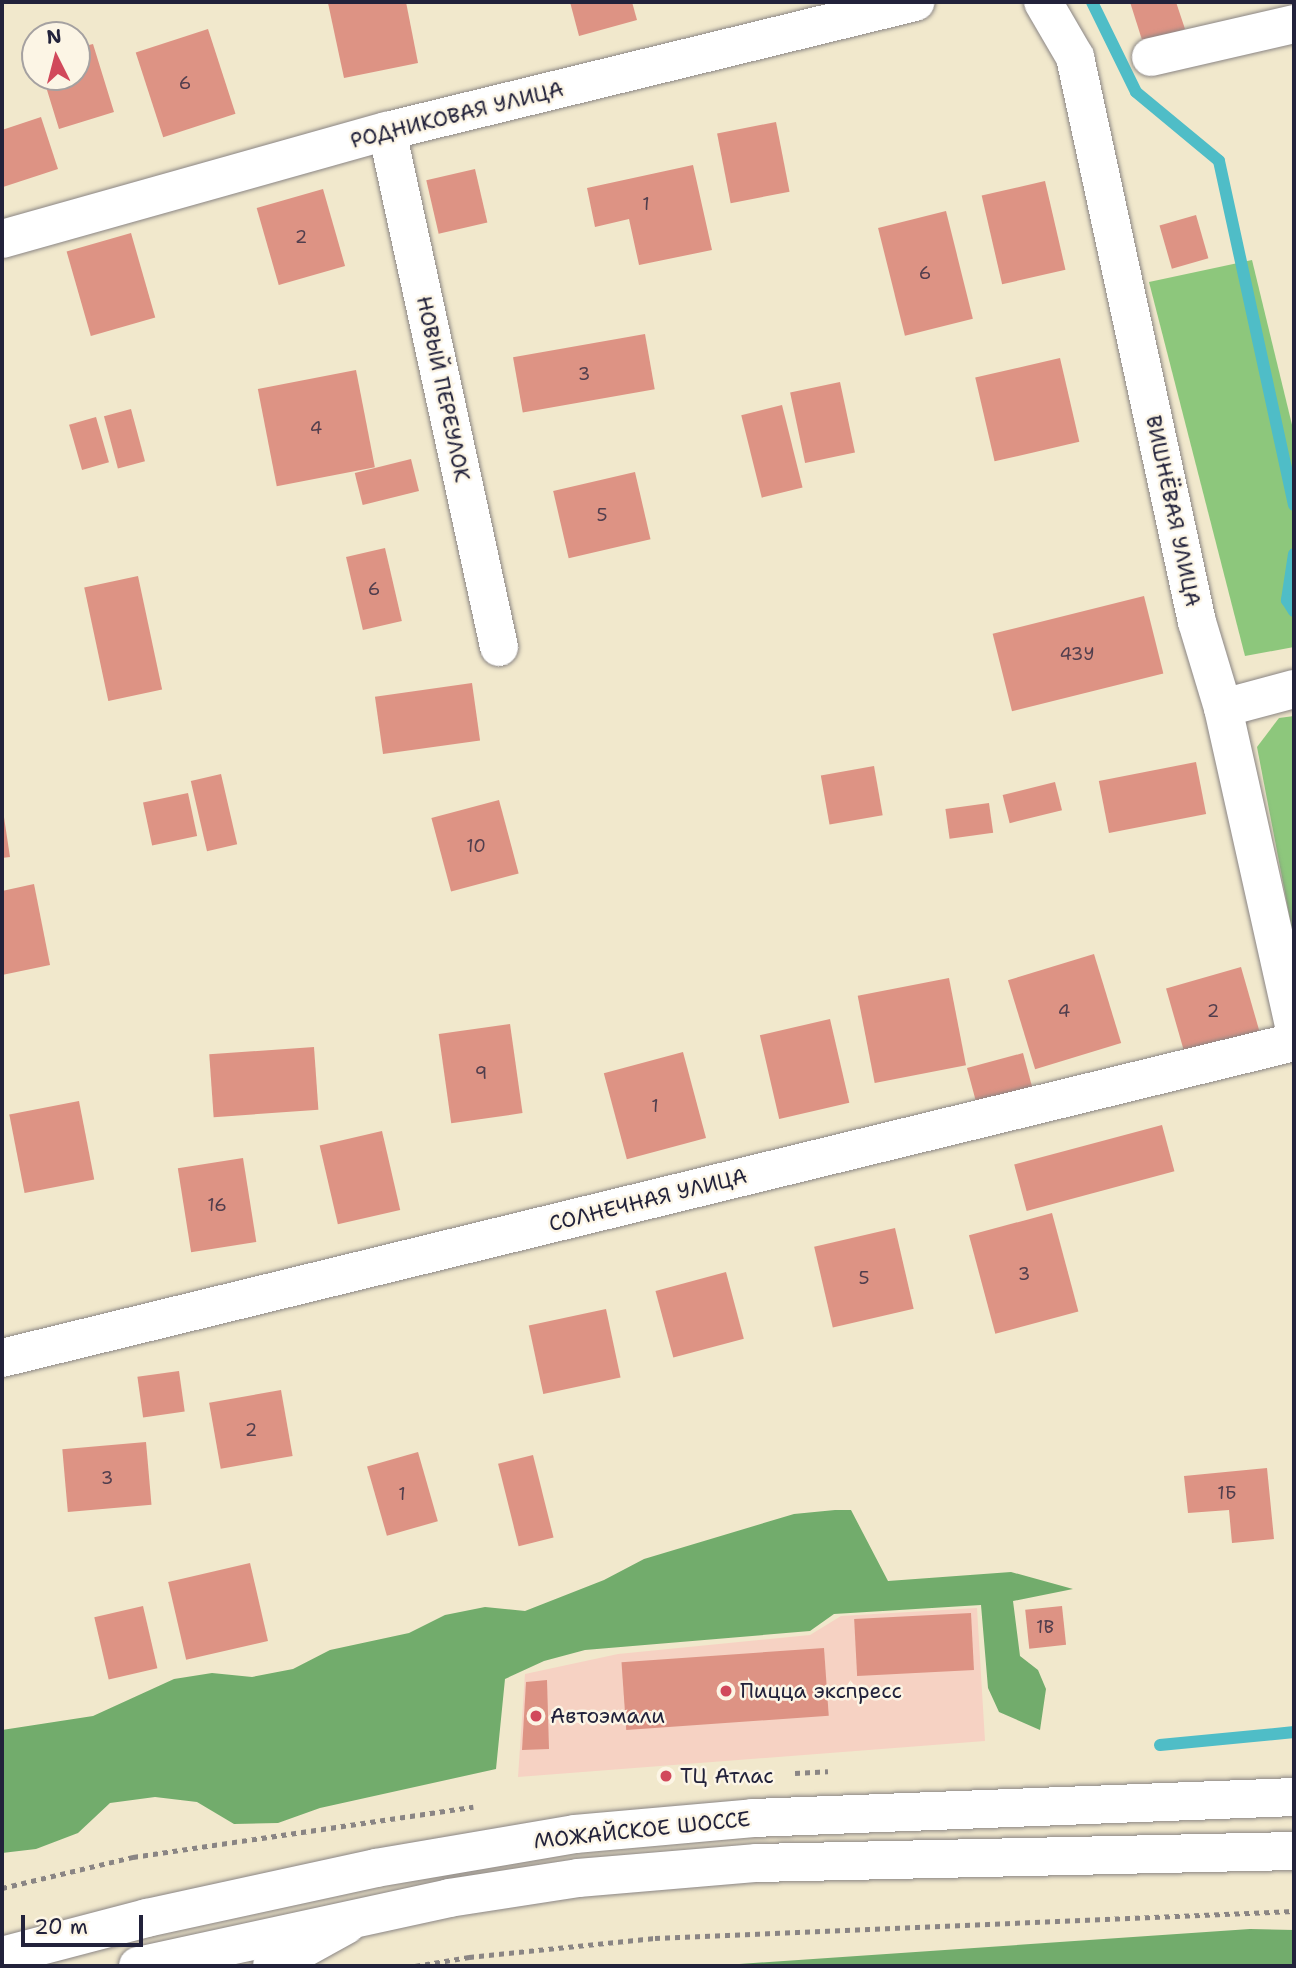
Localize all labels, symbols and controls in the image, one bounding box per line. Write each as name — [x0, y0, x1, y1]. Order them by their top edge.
north arrow — [21, 21, 91, 91]
text: N — [45, 23, 63, 50]
house number: 6 — [179, 72, 191, 94]
street label: РОДНИКОВАЯ УЛИЦА — [348, 76, 566, 154]
house number: 1 — [642, 193, 650, 215]
house number: 2 — [295, 226, 307, 248]
house number: 6 — [919, 262, 931, 284]
street label: НОВЫЙ ПЕРЕУЛОК — [411, 294, 475, 484]
house number: 3 — [578, 363, 590, 385]
street label: ВИШНЁВАЯ УЛИЦА — [1140, 413, 1206, 609]
house number: 4 — [310, 417, 322, 439]
house number: 5 — [596, 504, 608, 526]
house number: 6 — [368, 578, 380, 600]
house number: 43У — [1059, 643, 1095, 665]
house number: 10 — [466, 835, 486, 857]
house number: 4 — [1058, 1000, 1070, 1022]
house number: 2 — [1207, 1000, 1219, 1022]
house number: 9 — [475, 1062, 487, 1084]
house number: 1 — [651, 1095, 659, 1117]
street label: СОЛНЕЧНАЯ УЛИЦА — [546, 1163, 750, 1237]
house number: 16 — [207, 1194, 227, 1216]
house number: 3 — [1018, 1263, 1030, 1285]
house number: 5 — [858, 1267, 870, 1289]
house number: 2 — [245, 1419, 257, 1441]
house number: 3 — [101, 1467, 113, 1489]
house number: 1Б — [1217, 1482, 1237, 1504]
house number: 1 — [398, 1483, 406, 1505]
house number: 1В — [1036, 1616, 1054, 1638]
place label: Пицца экспресс — [740, 1678, 902, 1704]
marker: Пицца экспресс — [718, 1683, 734, 1699]
place label: Автоэмали — [550, 1703, 665, 1729]
marker: Автоэмали — [528, 1708, 544, 1724]
place label: ТЦ Атлас — [680, 1763, 774, 1789]
marker: ТЦ Атлас — [658, 1768, 674, 1784]
street label: МОЖАЙСКОЕ ШОССЕ — [532, 1806, 752, 1854]
scale bar — [24, 1902, 147, 1946]
text: 20 m — [34, 1913, 88, 1941]

